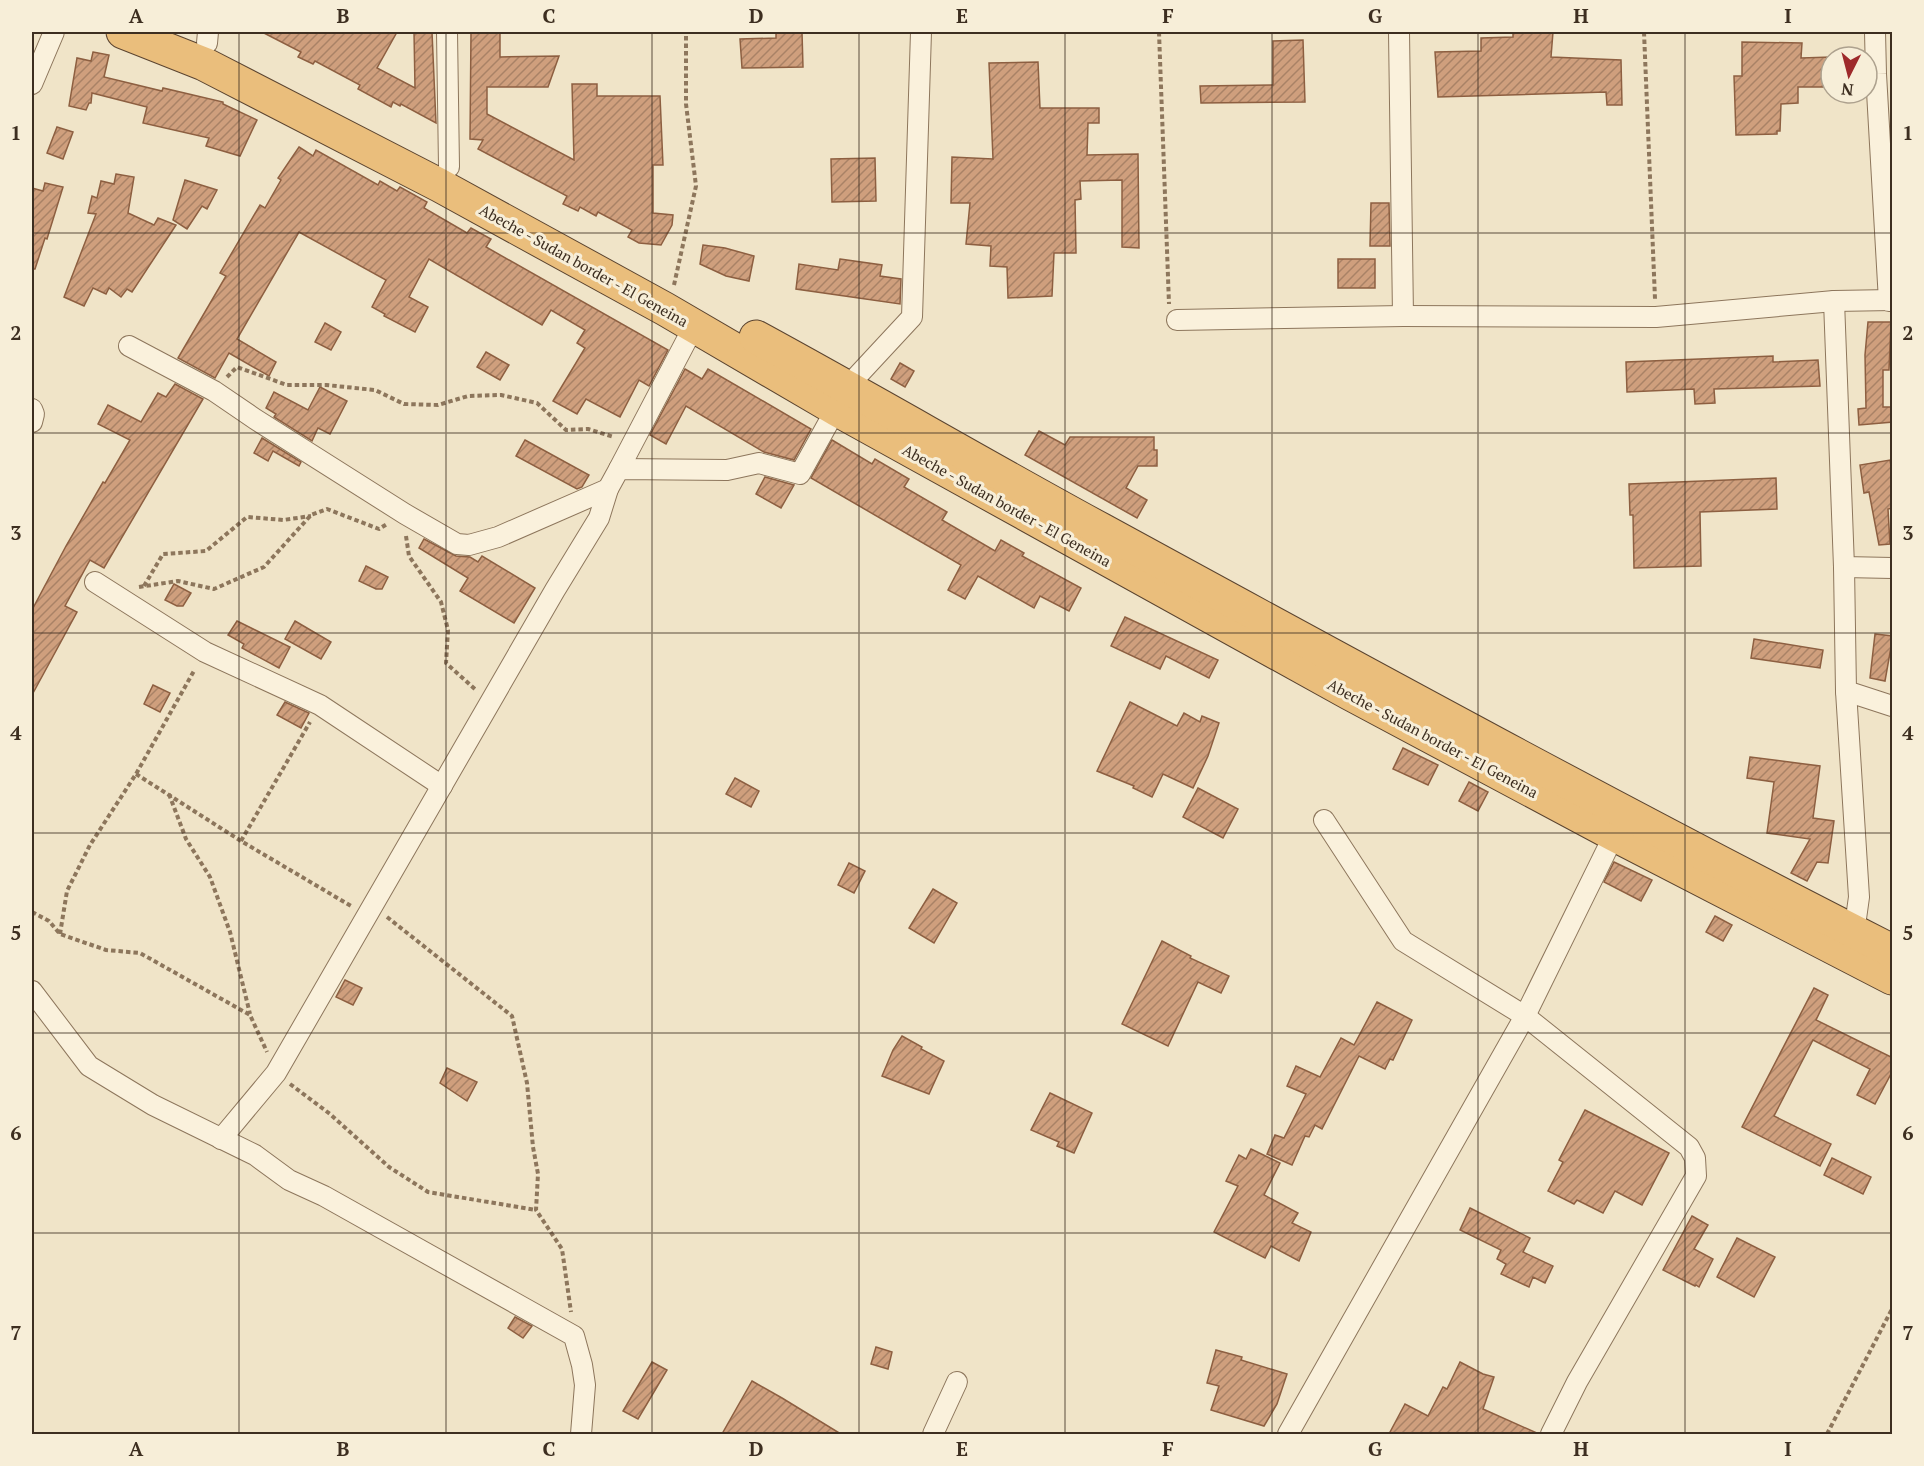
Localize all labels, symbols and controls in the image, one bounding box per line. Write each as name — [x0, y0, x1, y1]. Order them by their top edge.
text: A — [129, 2, 144, 29]
text: B — [337, 2, 350, 29]
text: C — [542, 2, 556, 29]
text: D — [749, 2, 763, 29]
text: E — [956, 2, 968, 29]
text: F — [1162, 2, 1174, 29]
text: G — [1368, 2, 1382, 29]
text: H — [1573, 2, 1589, 29]
text: I — [1784, 2, 1792, 29]
north arrow — [1819, 45, 1879, 105]
text: N — [1840, 78, 1855, 101]
text: 1 — [10, 119, 22, 146]
text: 1 — [1902, 119, 1914, 146]
street label: Abeche - Sudan border - El Geneina — [476, 199, 692, 331]
text: 2 — [10, 319, 22, 346]
text: 2 — [1902, 319, 1914, 346]
street label: Abeche - Sudan border - El Geneina — [899, 439, 1115, 571]
text: 3 — [10, 519, 22, 546]
text: 3 — [1902, 519, 1914, 546]
street label: Abeche - Sudan border - El Geneina — [1324, 674, 1542, 802]
text: 4 — [10, 719, 22, 746]
text: 4 — [1902, 719, 1914, 746]
text: 5 — [10, 919, 22, 946]
text: 5 — [1902, 919, 1914, 946]
text: 6 — [10, 1119, 22, 1146]
text: 6 — [1902, 1119, 1914, 1146]
text: 7 — [10, 1319, 22, 1346]
text: 7 — [1902, 1319, 1914, 1346]
text: A — [129, 1435, 144, 1462]
text: B — [337, 1435, 350, 1462]
text: C — [542, 1435, 556, 1462]
text: D — [749, 1435, 763, 1462]
text: E — [956, 1435, 968, 1462]
text: F — [1162, 1435, 1174, 1462]
text: G — [1368, 1435, 1382, 1462]
text: H — [1573, 1435, 1589, 1462]
text: I — [1784, 1435, 1792, 1462]

